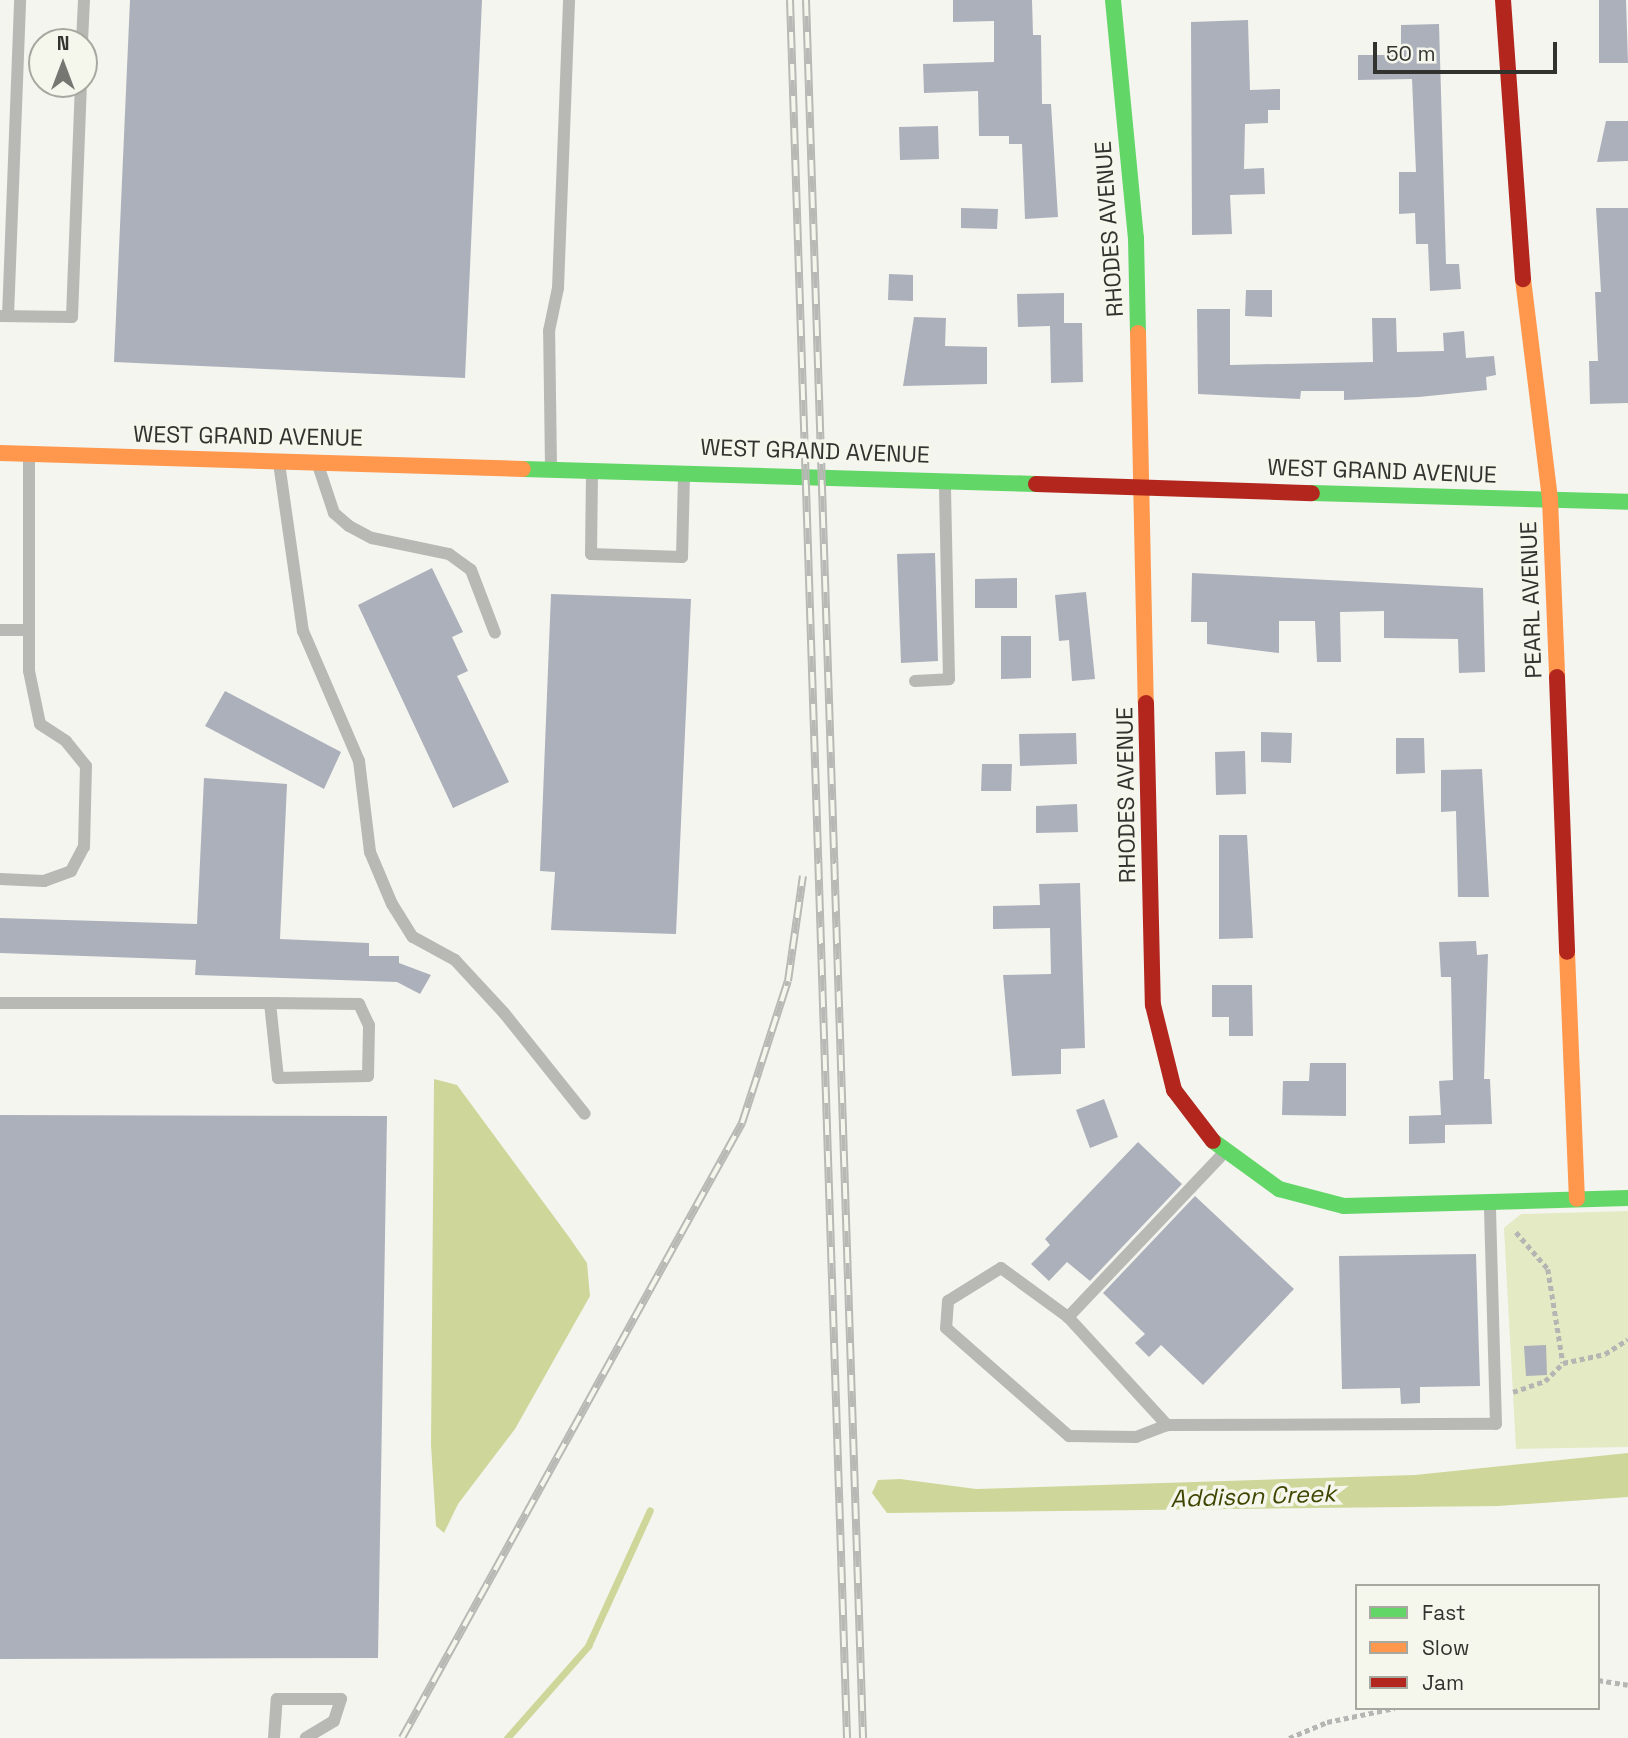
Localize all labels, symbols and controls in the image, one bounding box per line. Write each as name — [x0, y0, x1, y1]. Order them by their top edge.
north arrow — [28, 28, 98, 98]
scale bar — [1376, 28, 1560, 72]
text: N — [57, 31, 69, 56]
text: 50 m — [1386, 40, 1436, 67]
street label: RHODES AVENUE — [1089, 140, 1129, 318]
street label: WEST GRAND AVENUE — [133, 420, 363, 452]
street label: WEST GRAND AVENUE — [699, 433, 931, 469]
street label: WEST GRAND AVENUE — [1266, 453, 1498, 489]
street label: PEARL AVENUE — [1514, 520, 1548, 680]
street label: RHODES AVENUE — [1111, 706, 1141, 884]
water label: Addison Creek — [1170, 1479, 1336, 1513]
legend — [1355, 1584, 1600, 1710]
text: Fast — [1422, 1599, 1466, 1626]
text: Slow — [1422, 1634, 1470, 1661]
text: Jam — [1422, 1669, 1464, 1696]

